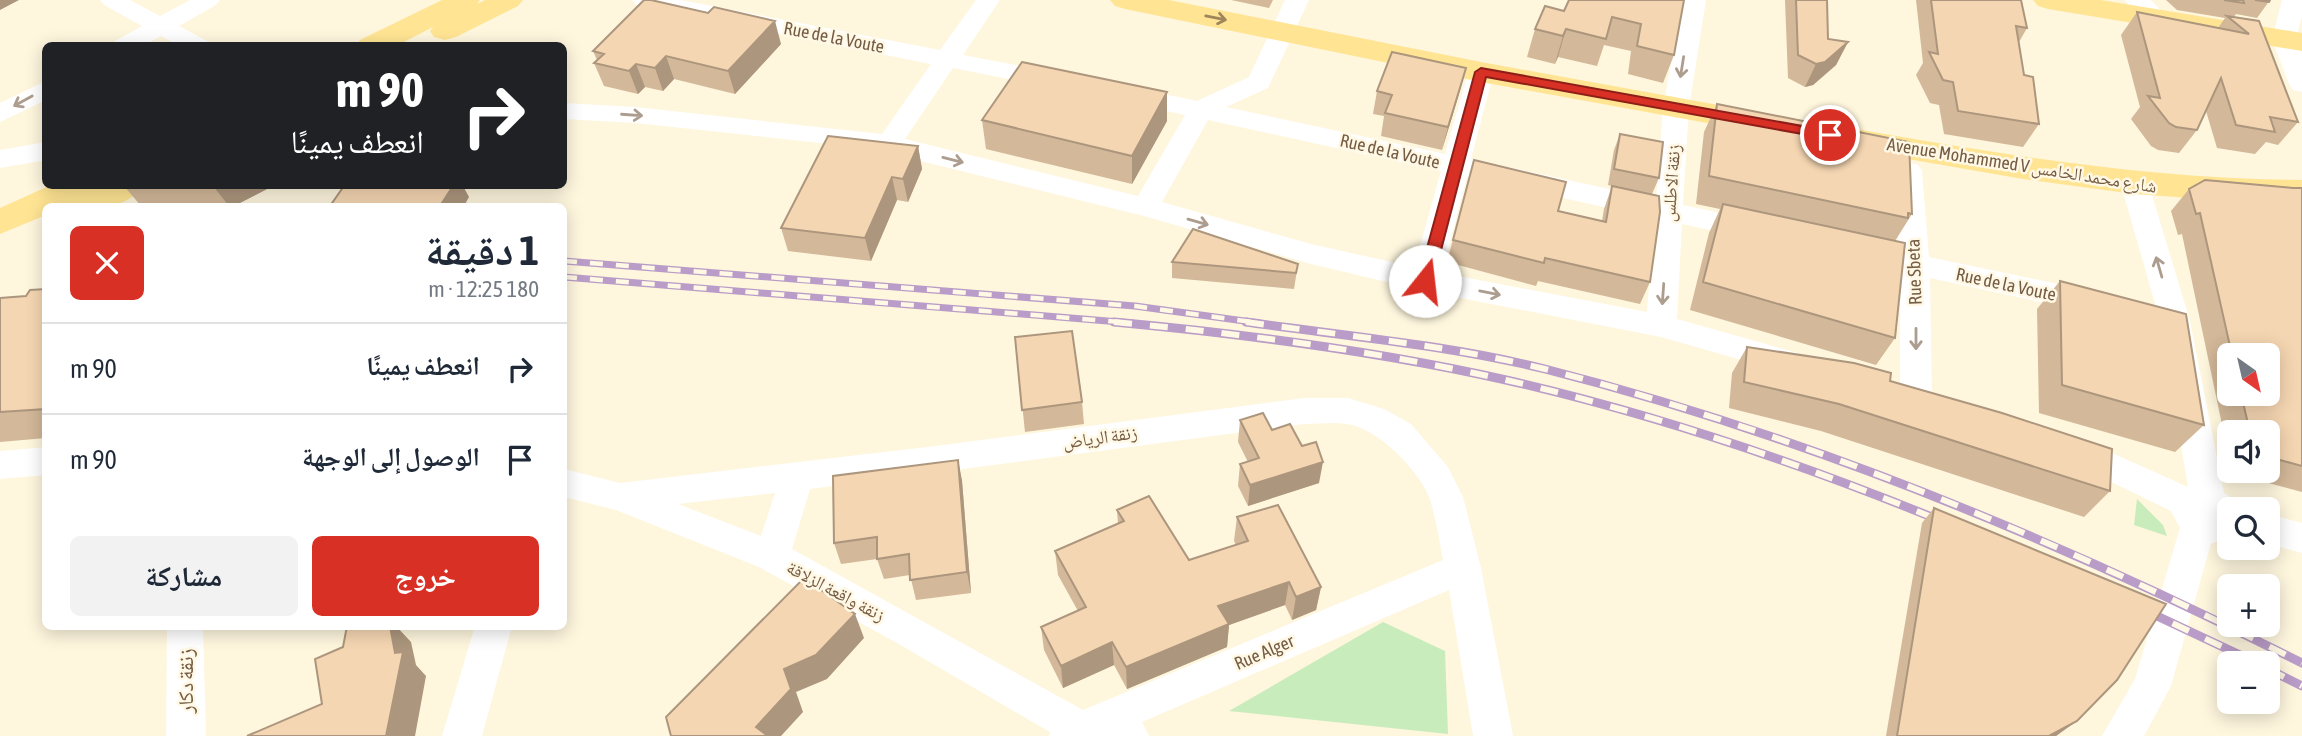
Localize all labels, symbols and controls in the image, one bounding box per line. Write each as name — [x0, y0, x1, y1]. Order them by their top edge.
one-way arrow — [1204, 12, 1227, 26]
street label: Rue de la Voute — [782, 17, 886, 57]
one-way arrow — [1675, 55, 1688, 78]
text: 90 m — [336, 61, 424, 117]
icon: right — [448, 70, 539, 161]
one-way arrow — [13, 94, 33, 108]
pin — [1800, 105, 1860, 165]
one-way arrow — [620, 109, 642, 122]
icon: arrive — [1811, 116, 1849, 154]
text: انعطف يمينًا — [291, 123, 424, 160]
street label: Rue de la Voute — [1338, 129, 1442, 173]
street label: Avenue Mohammed V شارع محمد الخامس — [1886, 133, 2158, 198]
street label: زنقة الاطلس — [1658, 143, 1685, 223]
one-way arrow — [941, 154, 964, 167]
one-way arrow — [1186, 216, 1208, 229]
button: close — [70, 226, 144, 300]
text: 1 دقيقة — [425, 226, 539, 274]
street label: Rue Sbeta — [1902, 239, 1926, 305]
position arrow — [1388, 244, 1462, 318]
one-way arrow — [2152, 256, 2165, 279]
street label: Rue de la Voute — [1954, 263, 2058, 305]
text: 180 m · 12:25 — [428, 276, 539, 302]
one-way arrow — [1656, 282, 1669, 305]
one-way arrow — [1478, 287, 1501, 300]
one-way arrow — [1909, 327, 1922, 350]
north arrow — [2217, 343, 2280, 406]
map controls — [2217, 343, 2280, 714]
icon: right — [501, 350, 539, 388]
text: انعطف يمينًا — [366, 351, 480, 381]
text: 90 m — [70, 354, 117, 384]
button: sound — [2217, 420, 2280, 483]
street label: زنقة الرياض — [1061, 421, 1139, 454]
icon: arrive — [501, 441, 539, 479]
text: الوصول إلى الوجهة — [302, 442, 480, 472]
text: 90 m — [70, 445, 117, 475]
button: search — [2217, 497, 2280, 560]
button: مشاركة — [70, 536, 298, 616]
button: خروج — [312, 536, 539, 616]
street label: زنقة واقعة الزلاقة — [783, 556, 889, 626]
button: + — [2217, 574, 2280, 637]
street label: Rue Alger — [1231, 630, 1298, 674]
street label: زنقة دكار — [173, 648, 197, 715]
button: − — [2217, 651, 2280, 714]

